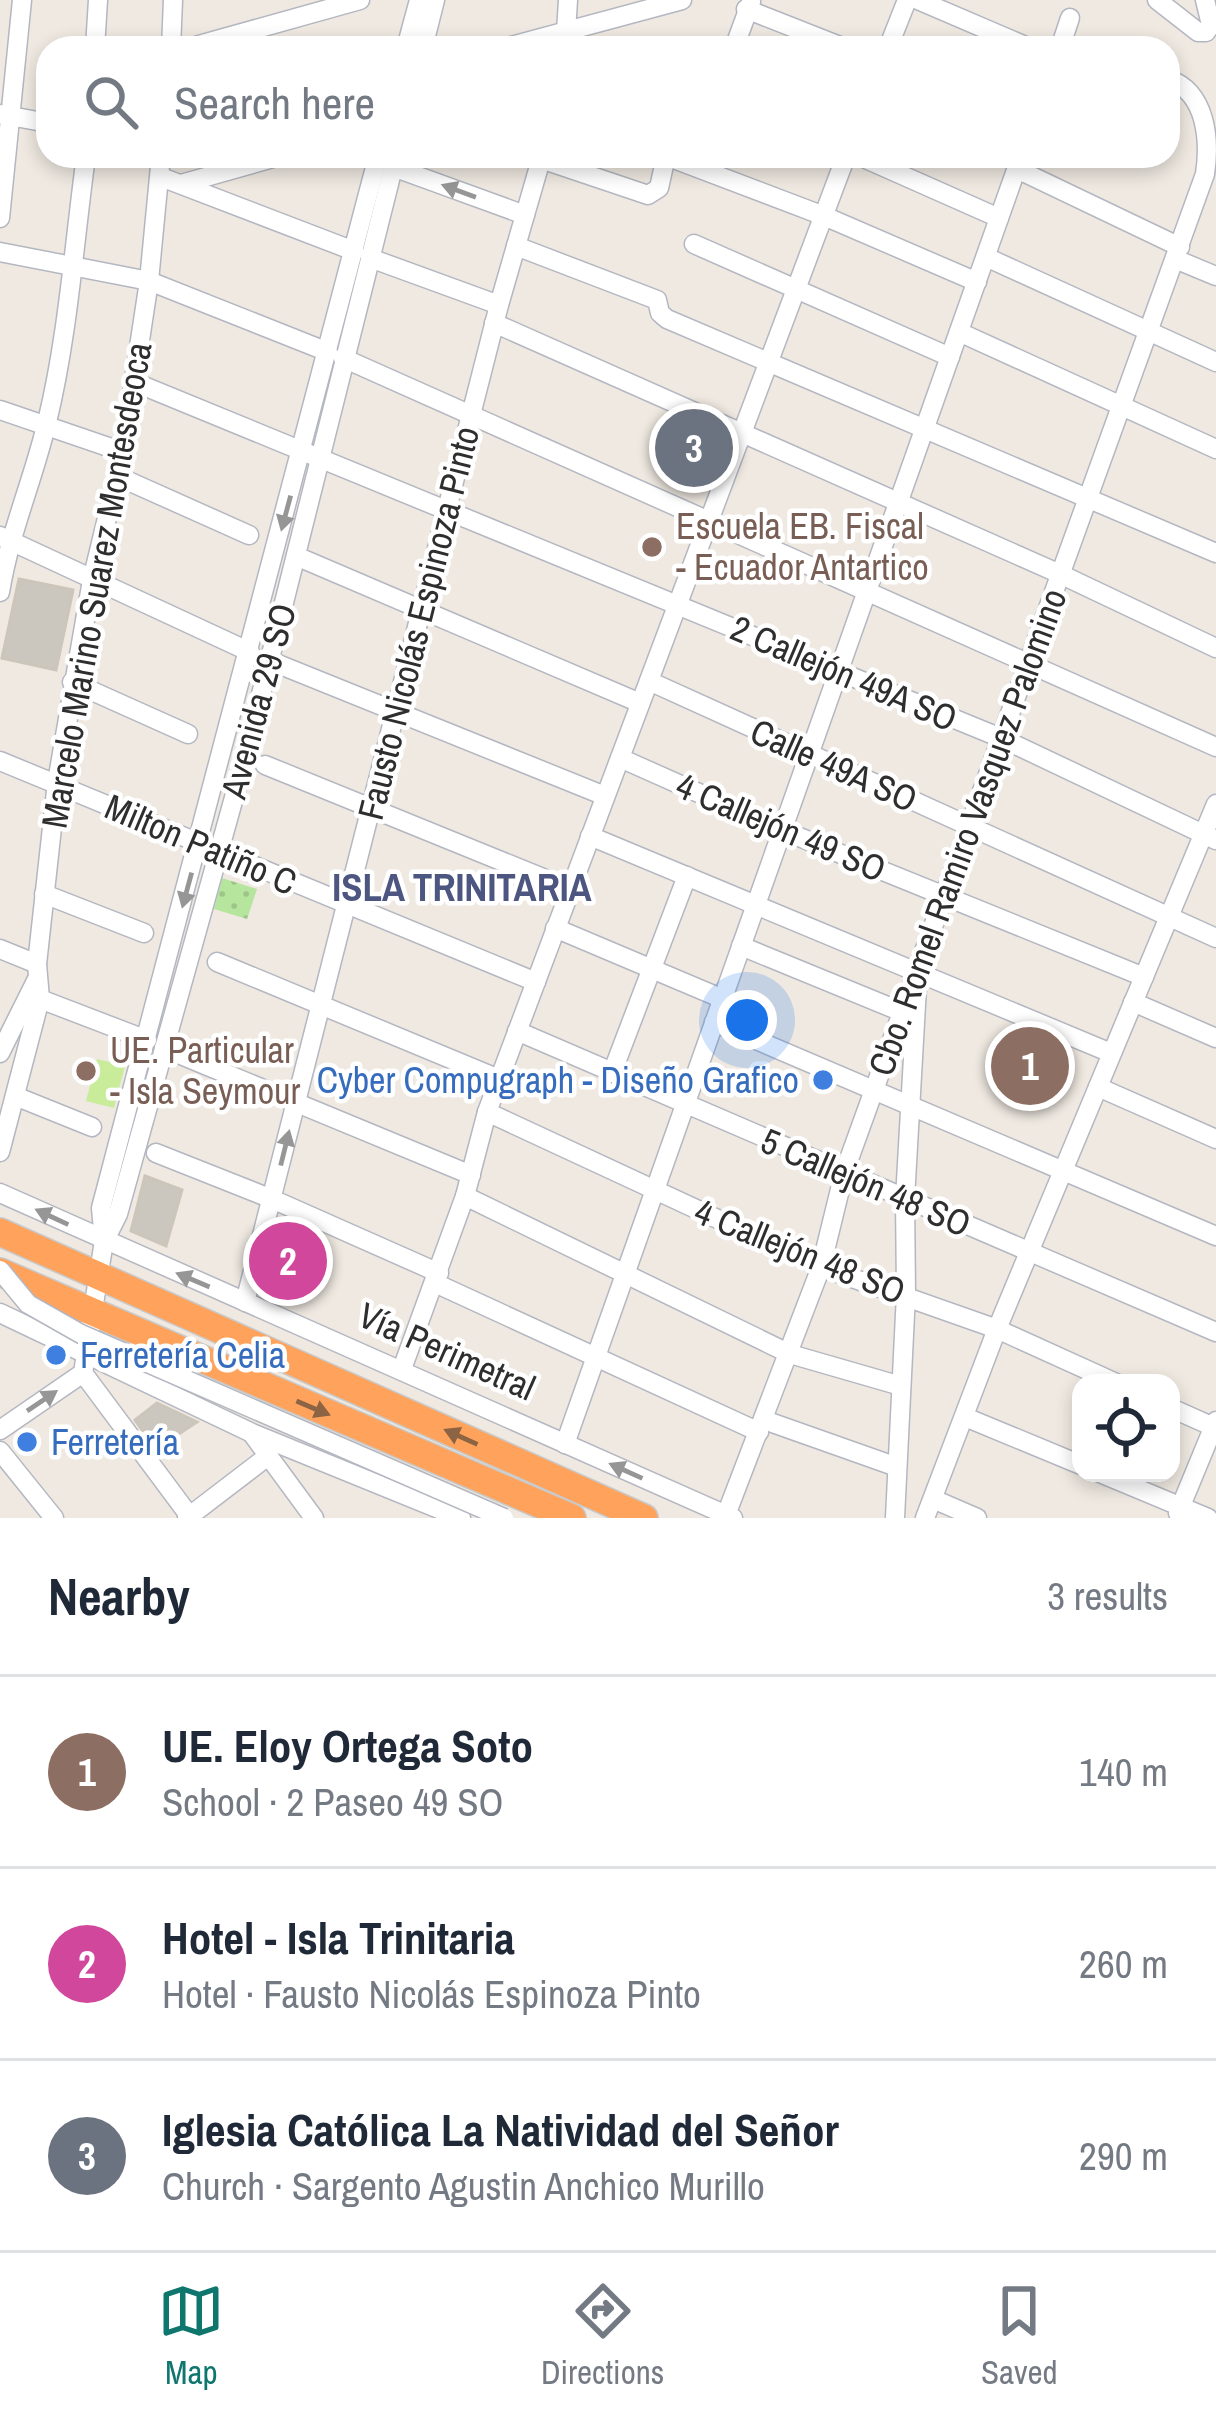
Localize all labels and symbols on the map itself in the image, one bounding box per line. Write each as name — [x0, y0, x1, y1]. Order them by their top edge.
one-way arrow — [440, 181, 476, 199]
street label: Marcelo Marino Suarez Montesdeoca — [30, 338, 162, 832]
pin: 3 — [655, 403, 733, 493]
street label: Fausto Nicolás Espinoza Pinto — [346, 421, 490, 825]
one-way arrow — [275, 495, 294, 532]
place label: Escuela EB. Fiscal - Ecuador Antartico — [676, 502, 929, 591]
marker: Escuela EB. Fiscal - Ecuador Antartico — [639, 534, 665, 560]
street label: Cbo. Romel Ramiro Vasquez Palomino — [856, 582, 1078, 1082]
street label: Avenida 29 SO — [209, 598, 307, 805]
street label: 2 Callejón 49A SO — [724, 604, 964, 742]
street label: Calle 49A SO — [743, 707, 925, 823]
street label: 4 Callejón 49 SO — [669, 761, 893, 893]
street label: Milton Patiño C — [98, 782, 304, 906]
district label: ISLA TRINITARIA — [332, 861, 593, 913]
one-way arrow — [177, 872, 196, 909]
your location — [717, 990, 777, 1050]
pin: 1 — [991, 1021, 1069, 1111]
place label: UE. Particular - Isla Seymour — [110, 1026, 300, 1115]
place label: Cyber Compugraph - Diseño Grafico — [317, 1056, 799, 1104]
marker: UE. Particular - Isla Seymour — [73, 1058, 99, 1084]
marker: Cyber Compugraph - Diseño Grafico — [810, 1067, 836, 1093]
street label: 5 Callejón 48 SO — [754, 1116, 978, 1248]
one-way arrow — [276, 1129, 295, 1166]
street label: 4 Callejón 48 SO — [688, 1187, 912, 1315]
one-way arrow — [34, 1207, 69, 1227]
pin: 2 — [249, 1216, 327, 1306]
one-way arrow — [175, 1269, 210, 1289]
street label: Vía Perimetral — [351, 1291, 543, 1411]
place label: Ferretería Celia — [80, 1331, 285, 1379]
marker: Ferretería Celia — [43, 1342, 69, 1368]
one-way arrow — [25, 1391, 58, 1413]
one-way arrow — [296, 1399, 332, 1418]
place label: Ferretería — [51, 1418, 179, 1466]
one-way arrow — [443, 1426, 478, 1446]
marker: Ferretería — [14, 1429, 40, 1455]
one-way arrow — [609, 1460, 644, 1480]

